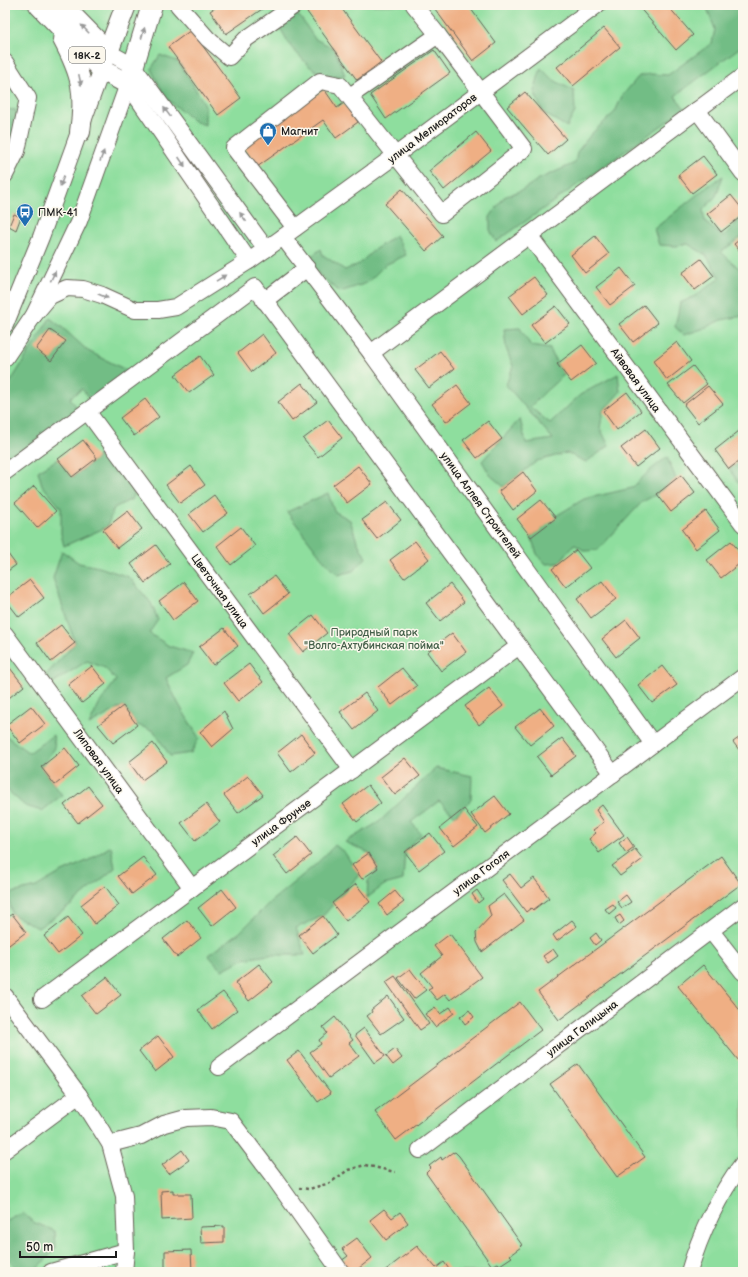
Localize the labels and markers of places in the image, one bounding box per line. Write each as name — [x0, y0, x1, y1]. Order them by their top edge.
shop icon: Магнит — [258, 121, 278, 146]
place label: Магнит — [281, 125, 318, 138]
bus stop icon: ПМК-41 — [15, 202, 35, 227]
place label: ПМК-41 — [38, 206, 78, 219]

